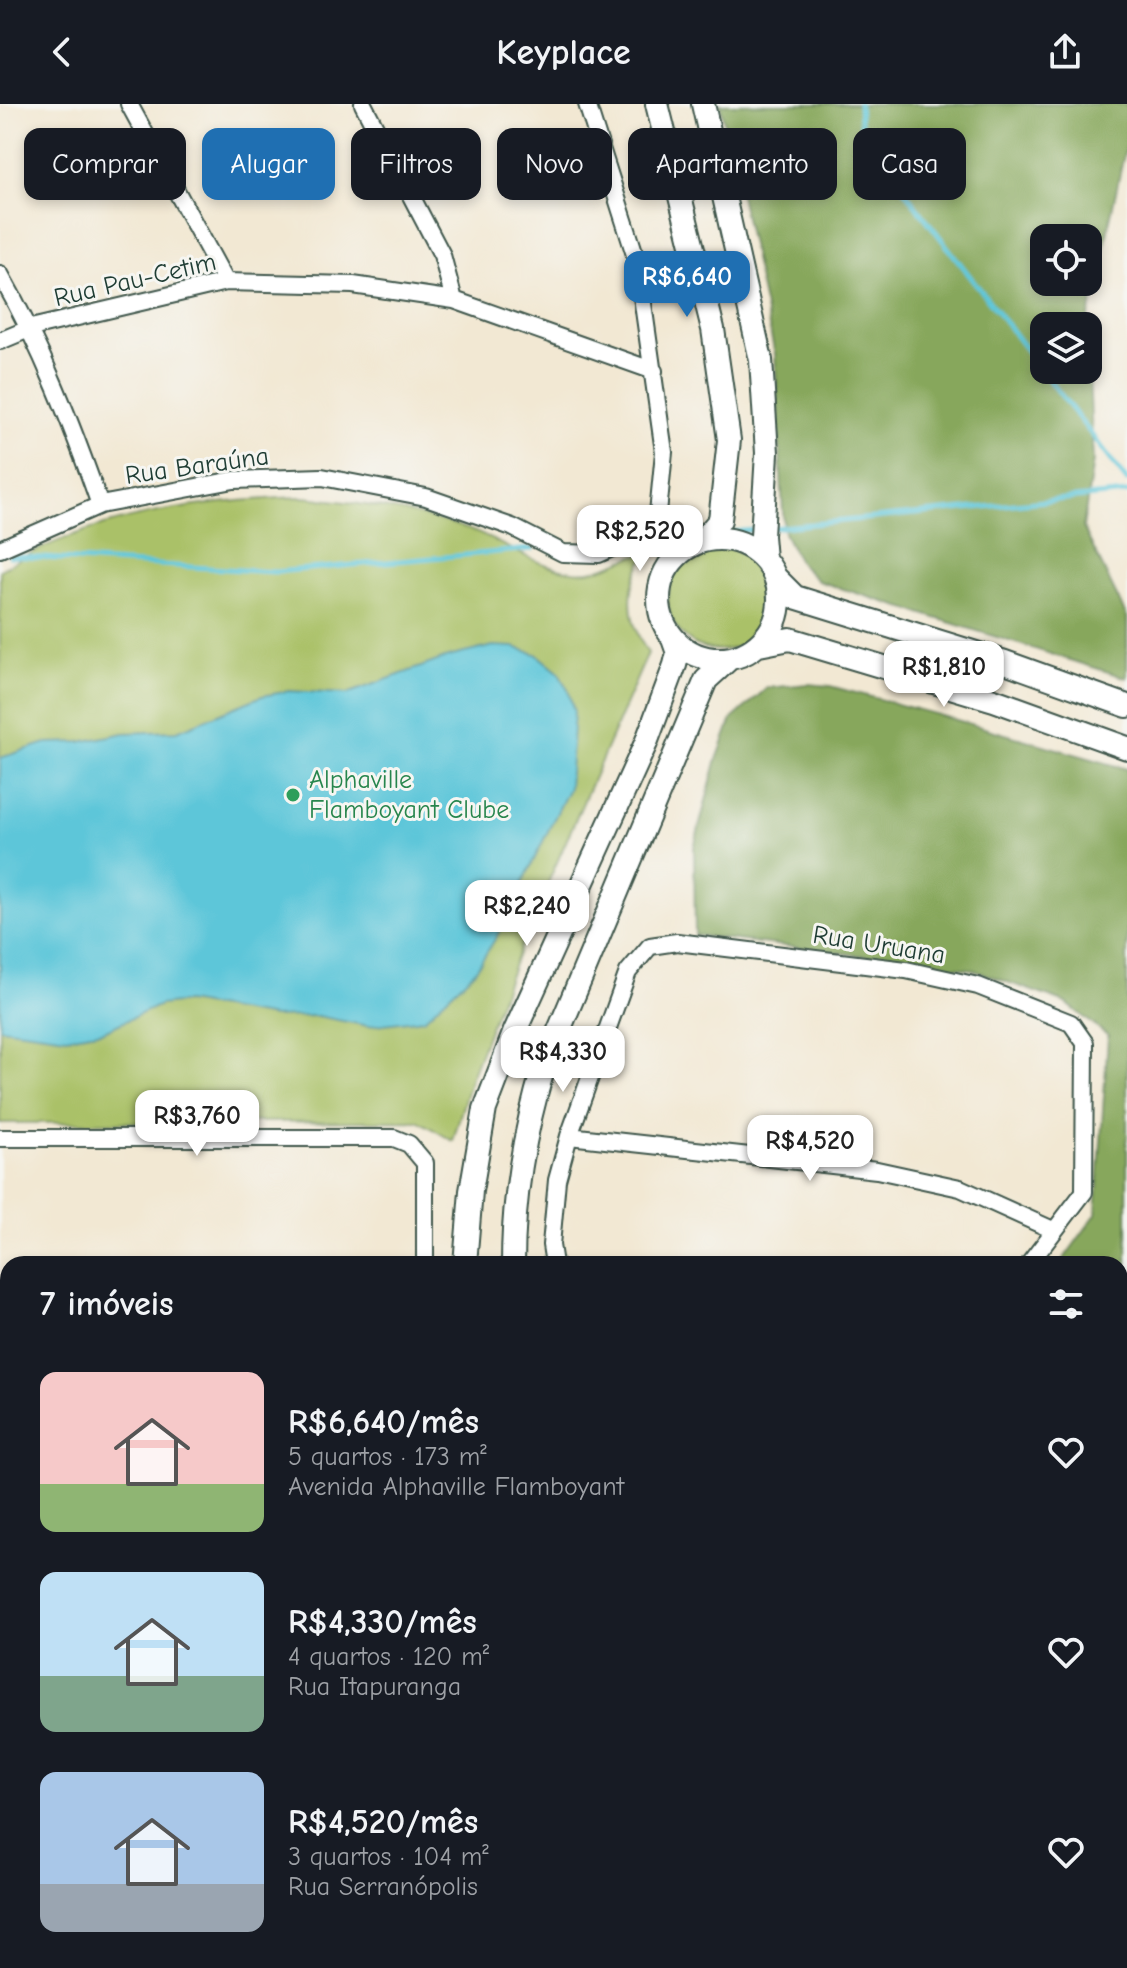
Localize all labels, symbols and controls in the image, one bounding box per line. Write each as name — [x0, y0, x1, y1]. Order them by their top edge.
icon: back — [40, 30, 84, 74]
icon: share — [1043, 30, 1087, 74]
text: Keyplace — [496, 32, 631, 73]
chip: Comprar — [24, 128, 186, 200]
chip: Alugar — [202, 128, 335, 200]
chip: Filtros — [351, 128, 481, 200]
chip: Novo — [497, 128, 612, 200]
chip: Apartamento — [628, 128, 837, 200]
chip: Casa — [853, 128, 966, 200]
map controls — [1030, 224, 1102, 384]
button: locate — [1030, 224, 1102, 296]
street label: Rua Pau-Cetim — [51, 247, 219, 313]
pin: R$6,640 — [613, 251, 761, 319]
text: R$6,640 — [642, 262, 732, 292]
button: layers — [1030, 312, 1102, 384]
street label: Rua Baraúna — [123, 441, 271, 491]
pin: R$2,520 — [566, 505, 714, 573]
text: R$2,520 — [595, 516, 685, 546]
pin: R$1,810 — [870, 641, 1018, 709]
text: R$1,810 — [902, 652, 986, 682]
place label: Alphaville Flamboyant Clube — [309, 765, 509, 825]
marker: Alphaville Flamboyant Clube — [284, 786, 302, 804]
pin: R$2,240 — [453, 880, 601, 948]
text: R$2,240 — [483, 891, 571, 921]
street label: Rua Uruana — [811, 920, 947, 970]
pin: R$4,330 — [489, 1026, 637, 1094]
text: R$4,330 — [519, 1037, 607, 1067]
pin: R$3,760 — [123, 1090, 271, 1158]
text: R$3,760 — [153, 1101, 241, 1131]
pin: R$4,520 — [736, 1115, 884, 1183]
text: R$4,520 — [765, 1126, 855, 1156]
icon: filters — [1044, 1282, 1088, 1326]
text: 7 imóveis — [40, 1284, 173, 1324]
text: R$6,640/mês — [288, 1402, 479, 1442]
icon: home — [104, 1404, 200, 1500]
icon: heart — [1044, 1430, 1088, 1474]
text: 5 quartos · 173 m² — [288, 1442, 487, 1472]
text: Avenida Alphaville Flamboyant — [288, 1472, 624, 1502]
text: R$4,330/mês — [288, 1602, 477, 1642]
icon: home — [104, 1604, 200, 1700]
icon: heart — [1044, 1630, 1088, 1674]
text: 4 quartos · 120 m² — [288, 1642, 489, 1672]
text: Rua Itapuranga — [288, 1672, 461, 1702]
text: R$4,520/mês — [288, 1802, 478, 1842]
icon: home — [104, 1804, 200, 1900]
icon: heart — [1044, 1830, 1088, 1874]
text: 3 quartos · 104 m² — [288, 1842, 489, 1872]
text: Rua Serranópolis — [288, 1872, 478, 1902]

